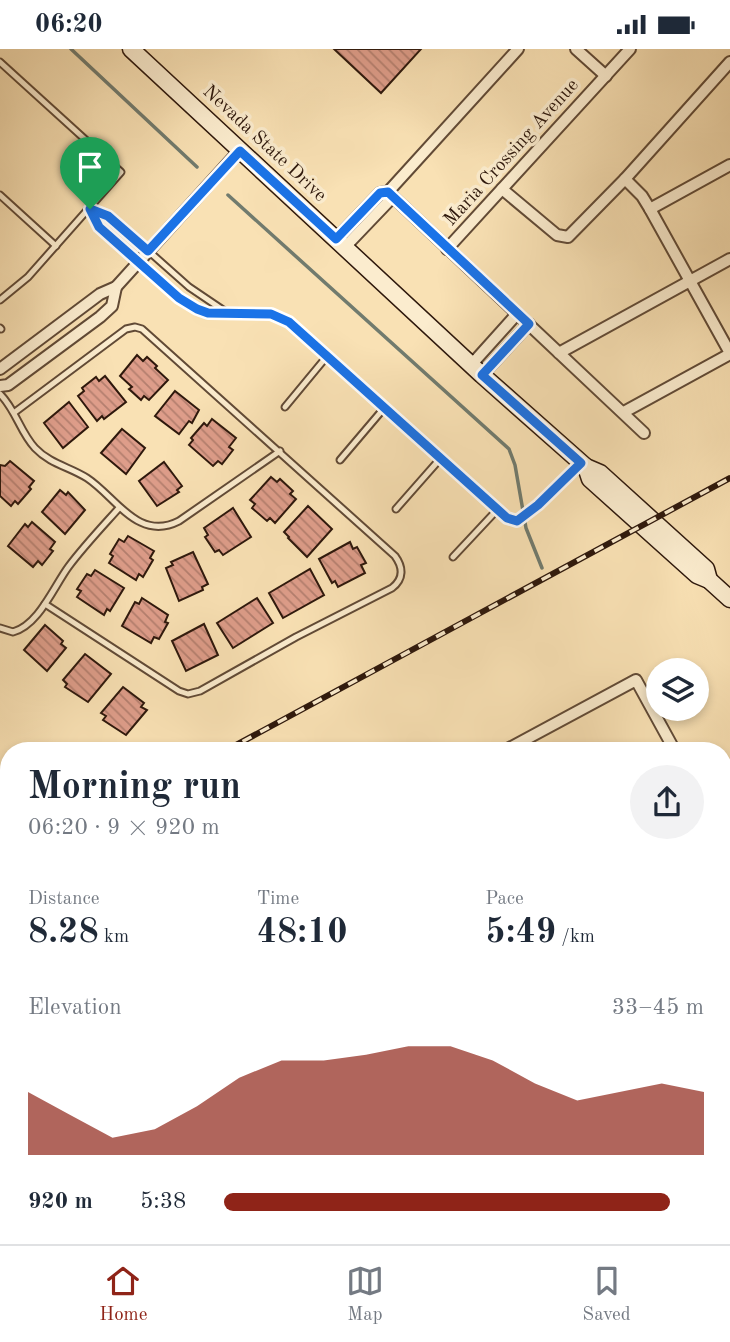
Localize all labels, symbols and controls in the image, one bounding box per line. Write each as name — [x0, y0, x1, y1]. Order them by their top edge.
text: 06:20 — [35, 12, 103, 38]
street label: Maria Crossing Avenue — [441, 76, 583, 230]
street label: Nevada State Drive — [199, 82, 329, 206]
pin — [60, 137, 120, 209]
icon: arrive — [71, 148, 109, 186]
map controls — [646, 658, 709, 721]
button: layers — [646, 658, 709, 721]
button: share — [630, 765, 704, 839]
text: Morning run — [28, 769, 241, 807]
text: 06:20 · 9 × 920 m — [28, 816, 220, 839]
text: Distance — [28, 890, 100, 909]
text: Time — [257, 890, 299, 909]
text: Pace — [485, 890, 524, 909]
text: 8.28 — [28, 915, 99, 950]
text: 48:10 — [257, 915, 348, 950]
text: 5:49 — [485, 915, 556, 950]
text: km — [99, 928, 129, 947]
text: /km — [556, 928, 595, 947]
text: Elevation — [28, 996, 122, 1019]
text: 33–45 m — [612, 996, 704, 1019]
text: 920 m — [28, 1190, 93, 1213]
text: 5:38 — [140, 1190, 186, 1213]
tab: Home — [99, 1262, 147, 1327]
tab: Map — [346, 1262, 384, 1327]
tab: Saved — [582, 1262, 631, 1327]

